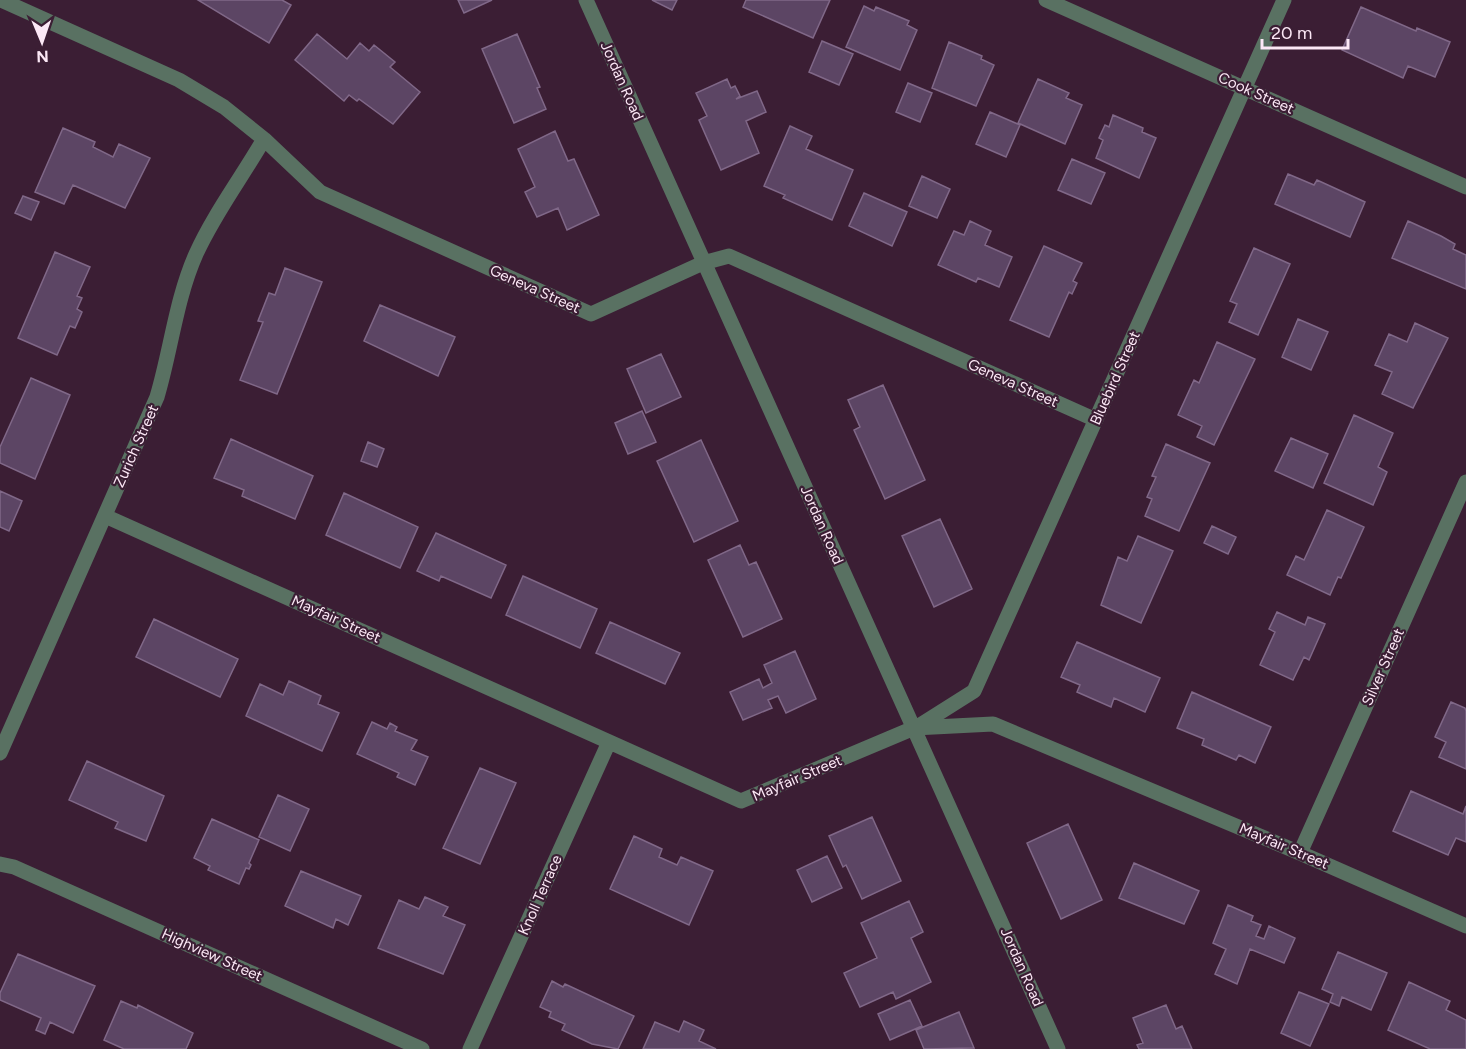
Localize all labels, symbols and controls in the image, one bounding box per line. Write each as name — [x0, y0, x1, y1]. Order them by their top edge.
north arrow — [12, 12, 72, 72]
scale bar — [1262, 12, 1348, 50]
text: 20 m — [1271, 22, 1312, 44]
street label: Jordan Road — [597, 39, 647, 123]
text: N — [36, 47, 49, 66]
street label: Cook Street — [1215, 68, 1297, 118]
street label: Geneva Street — [487, 261, 583, 317]
street label: Bluebird Street — [1086, 328, 1144, 428]
street label: Geneva Street — [965, 355, 1061, 411]
street label: Zurich Street — [110, 402, 162, 490]
street label: Jordan Road — [797, 483, 847, 567]
street label: Mayfair Street — [289, 591, 384, 647]
street label: Silver Street — [1358, 625, 1408, 708]
street label: Mayfair Street — [750, 751, 845, 805]
street label: Mayfair Street — [1237, 819, 1332, 873]
street label: Knoll Terrace — [514, 852, 566, 938]
street label: Highview Street — [159, 925, 266, 985]
street label: Jordan Road — [997, 925, 1047, 1009]

